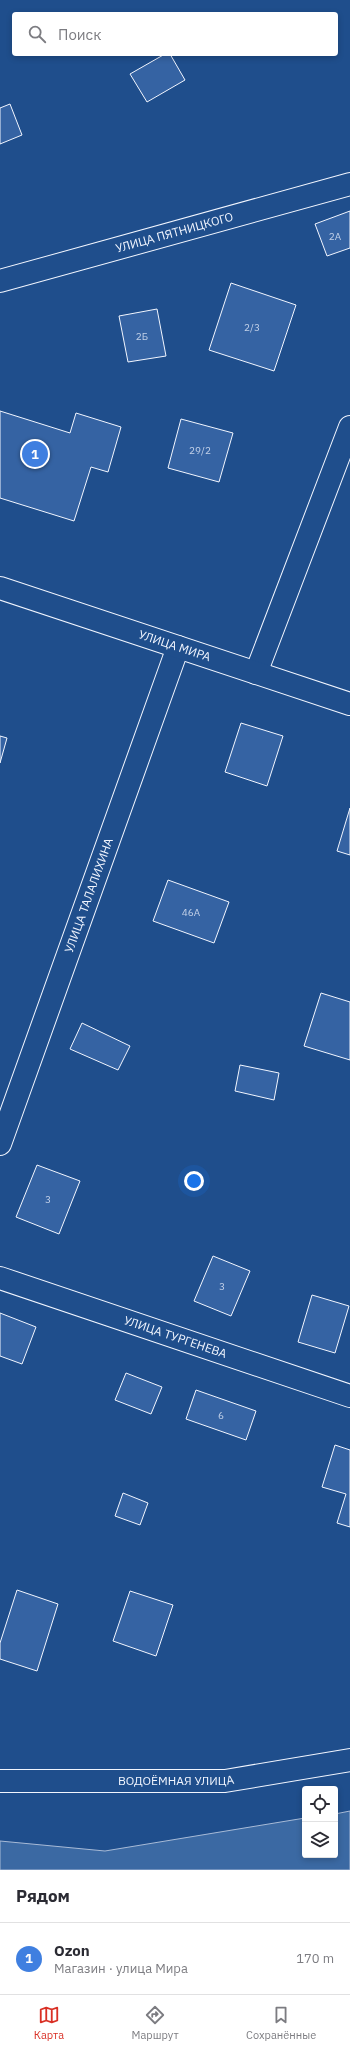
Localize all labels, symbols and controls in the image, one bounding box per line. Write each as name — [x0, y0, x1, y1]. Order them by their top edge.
search box — [12, 12, 338, 56]
icon: search — [26, 23, 48, 45]
text: Поиск — [58, 25, 101, 44]
street label: УЛИЦА ПЯТНИЦКОГО — [114, 209, 235, 256]
house number: 2А — [329, 230, 342, 243]
house number: 2/3 — [244, 321, 260, 334]
house number: 2Б — [136, 330, 148, 343]
pin: 1 — [22, 439, 48, 469]
house number: 29/2 — [189, 444, 211, 457]
street label: УЛИЦА МИРА — [137, 626, 213, 664]
street label: УЛИЦА ТАЛАЛИХИНА — [61, 835, 116, 955]
house number: 46А — [182, 906, 201, 919]
your location — [184, 1171, 204, 1191]
house number: 3 — [45, 1193, 51, 1206]
house number: 3 — [219, 1280, 225, 1293]
street label: УЛИЦА ТУРГЕНЕВА — [122, 1312, 229, 1361]
house number: 6 — [218, 1409, 224, 1422]
street label: ВОДОЁМНАЯ УЛИЦА — [118, 1772, 235, 1788]
map controls — [302, 1786, 338, 1858]
button: locate — [302, 1786, 338, 1822]
button: layers — [302, 1822, 338, 1858]
text: Рядом — [16, 1885, 70, 1907]
text: Ozon — [54, 1941, 90, 1960]
text: 1 — [25, 1950, 33, 1967]
text: 170 m — [296, 1950, 334, 1967]
text: Магазин · улица Мира — [54, 1960, 188, 1977]
tab: Карта — [34, 2004, 64, 2042]
tab: Маршрут — [132, 2004, 179, 2042]
tab: Сохранённые — [246, 2004, 316, 2042]

